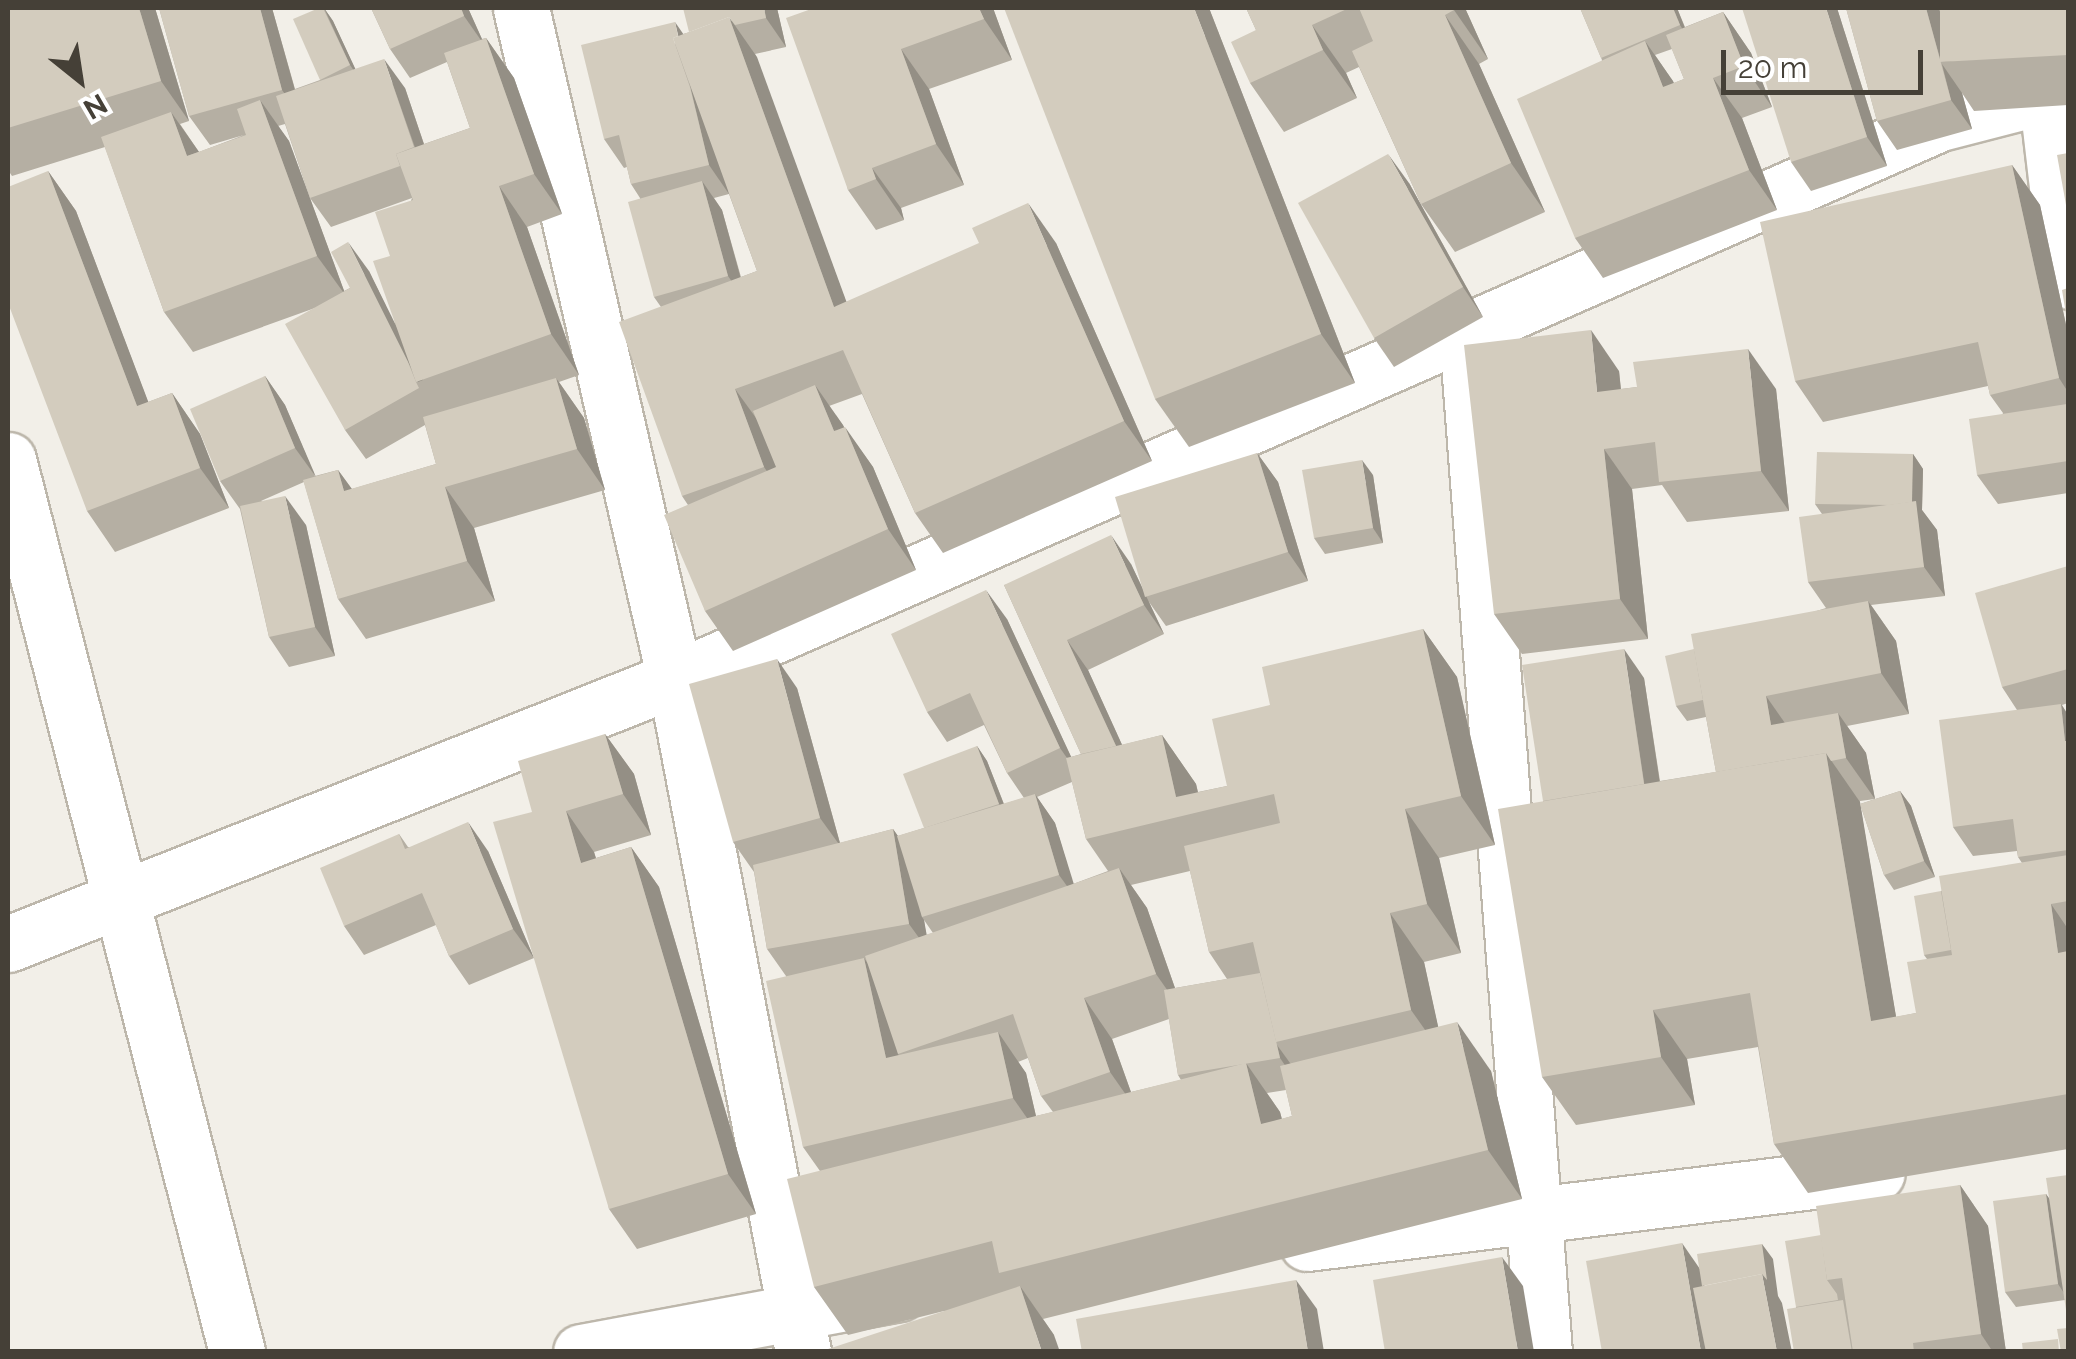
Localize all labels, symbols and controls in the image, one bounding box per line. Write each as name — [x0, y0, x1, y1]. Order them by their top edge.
north arrow — [30, 30, 130, 130]
scale bar — [1726, 30, 1928, 92]
text: 20 m — [1738, 50, 1807, 85]
text: N — [78, 87, 113, 126]

